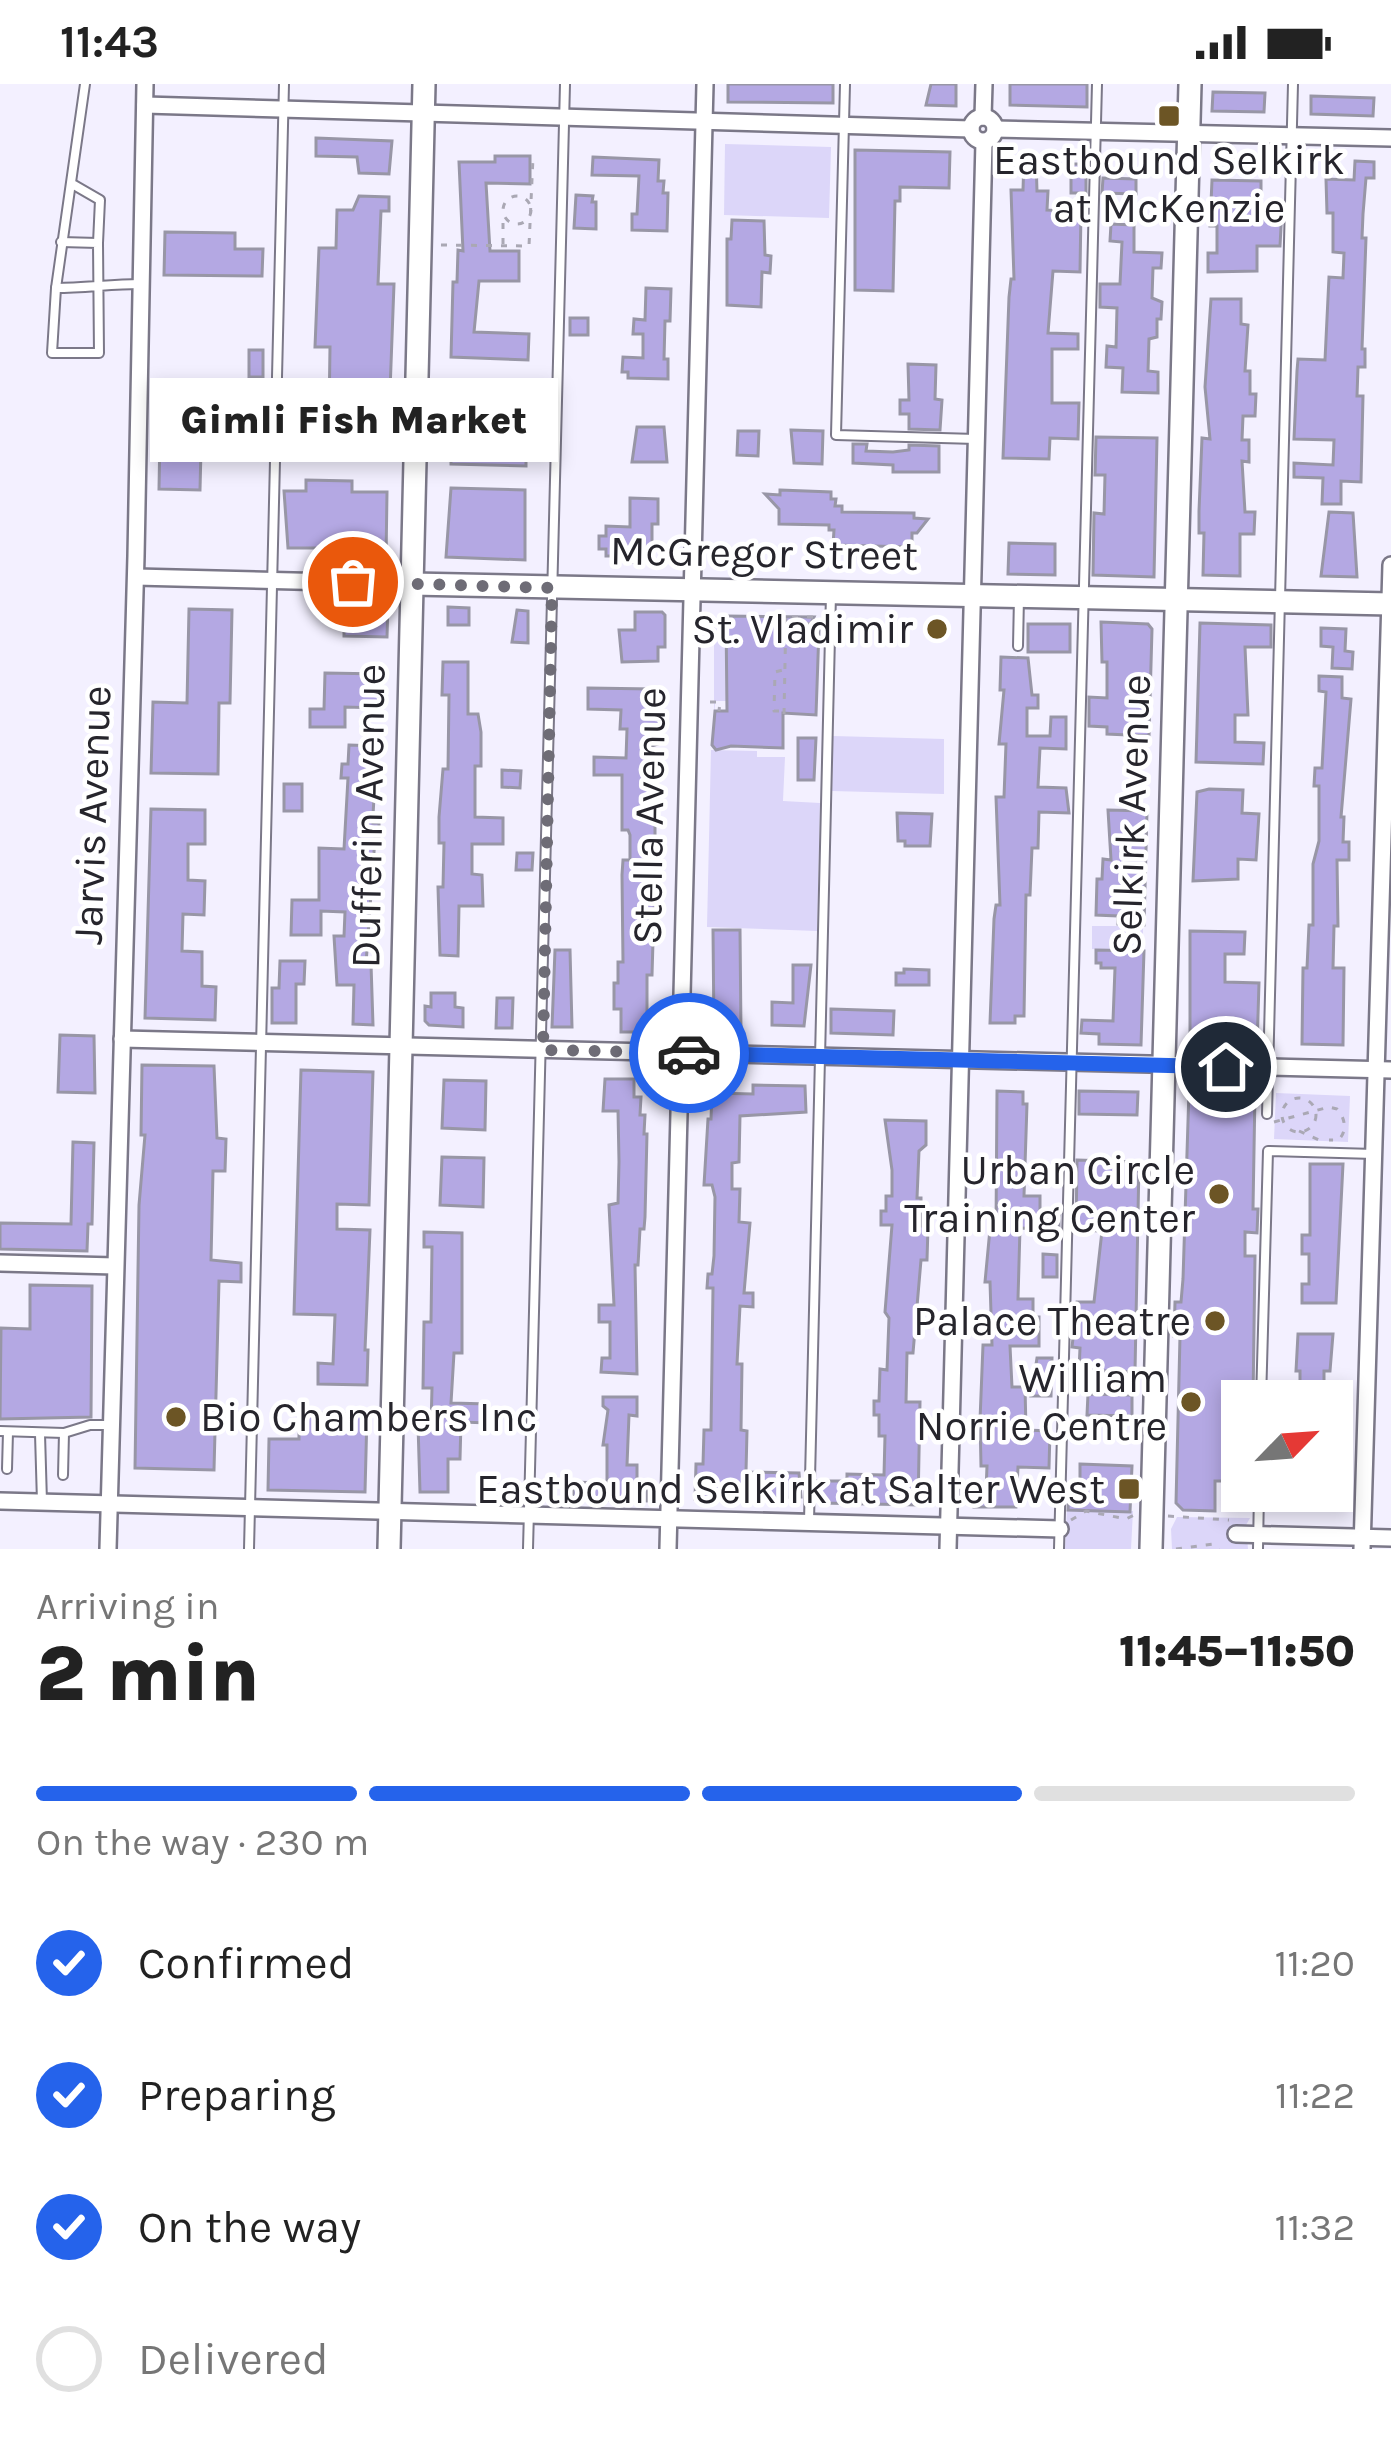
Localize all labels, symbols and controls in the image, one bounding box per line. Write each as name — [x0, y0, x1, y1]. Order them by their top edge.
text: 11:43 — [60, 16, 159, 68]
marker: Eastbound Selkirk at McKenzie — [1156, 103, 1182, 129]
place label: Eastbound Selkirk at McKenzie — [993, 135, 1345, 233]
callout: Gimli Fish Market — [149, 378, 557, 462]
text: Gimli Fish Market — [181, 397, 527, 443]
street label: McGregor Street — [610, 525, 918, 581]
pin — [302, 531, 404, 633]
icon: bag — [320, 549, 386, 615]
place label: St. Vladimir — [691, 604, 914, 654]
marker: St. Vladimir — [924, 616, 950, 642]
street label: Dufferin Avenue — [340, 663, 396, 969]
street label: Selkirk Avenue — [1101, 673, 1161, 957]
street label: Jarvis Avenue — [62, 685, 122, 945]
street label: Stella Avenue — [622, 687, 676, 945]
courier — [629, 993, 749, 1113]
pin — [1175, 1016, 1277, 1118]
icon: car — [656, 1020, 722, 1086]
icon: home — [1193, 1034, 1259, 1100]
place label: Urban Circle Training Center — [904, 1145, 1196, 1243]
marker: Urban Circle Training Center — [1206, 1181, 1232, 1207]
place label: Palace Theatre — [913, 1296, 1191, 1346]
marker: Palace Theatre — [1202, 1308, 1228, 1334]
place label: William Norrie Centre — [916, 1353, 1167, 1451]
north arrow — [1221, 1380, 1353, 1512]
map controls — [1221, 1380, 1353, 1512]
marker: William Norrie Centre — [1178, 1389, 1204, 1415]
place label: Bio Chambers Inc — [200, 1392, 538, 1442]
marker: Bio Chambers Inc — [163, 1404, 189, 1430]
place label: Eastbound Selkirk at Salter West — [476, 1464, 1105, 1514]
marker: Eastbound Selkirk at Salter West — [1116, 1476, 1142, 1502]
text: Arriving in — [36, 1583, 219, 1629]
text: 11:45–11:50 — [1119, 1625, 1355, 1677]
text: 2 min — [36, 1628, 260, 1720]
text: On the way · 230 m — [36, 1819, 369, 1865]
icon: check — [36, 1930, 102, 1996]
text: Confirmed — [138, 1937, 354, 1989]
text: 11:20 — [1274, 1940, 1355, 1986]
icon: check — [36, 2062, 102, 2128]
text: Preparing — [138, 2069, 336, 2121]
text: 11:22 — [1275, 2072, 1355, 2118]
icon: check — [36, 2194, 102, 2260]
text: On the way — [138, 2201, 361, 2253]
text: 11:32 — [1275, 2204, 1355, 2250]
text: Delivered — [138, 2333, 329, 2385]

